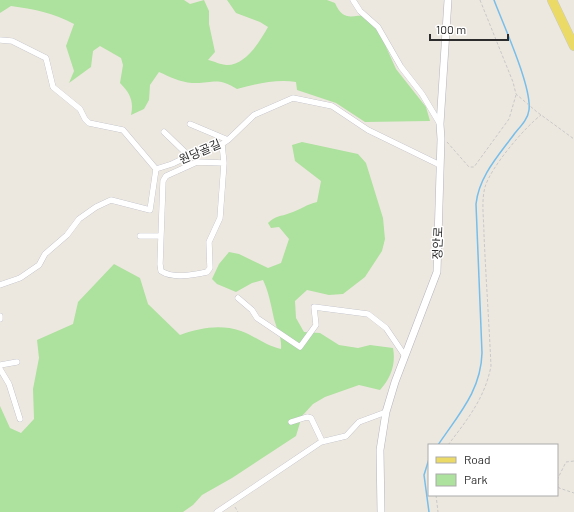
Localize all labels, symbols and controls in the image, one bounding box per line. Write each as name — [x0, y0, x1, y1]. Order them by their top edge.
scale bar — [430, 16, 508, 42]
text: 100 m — [436, 22, 466, 36]
street label: 원당골길 — [177, 136, 223, 166]
street label: 정안로 — [429, 226, 445, 260]
legend — [428, 444, 558, 496]
text: Road — [464, 452, 491, 466]
text: Park — [464, 472, 488, 486]

